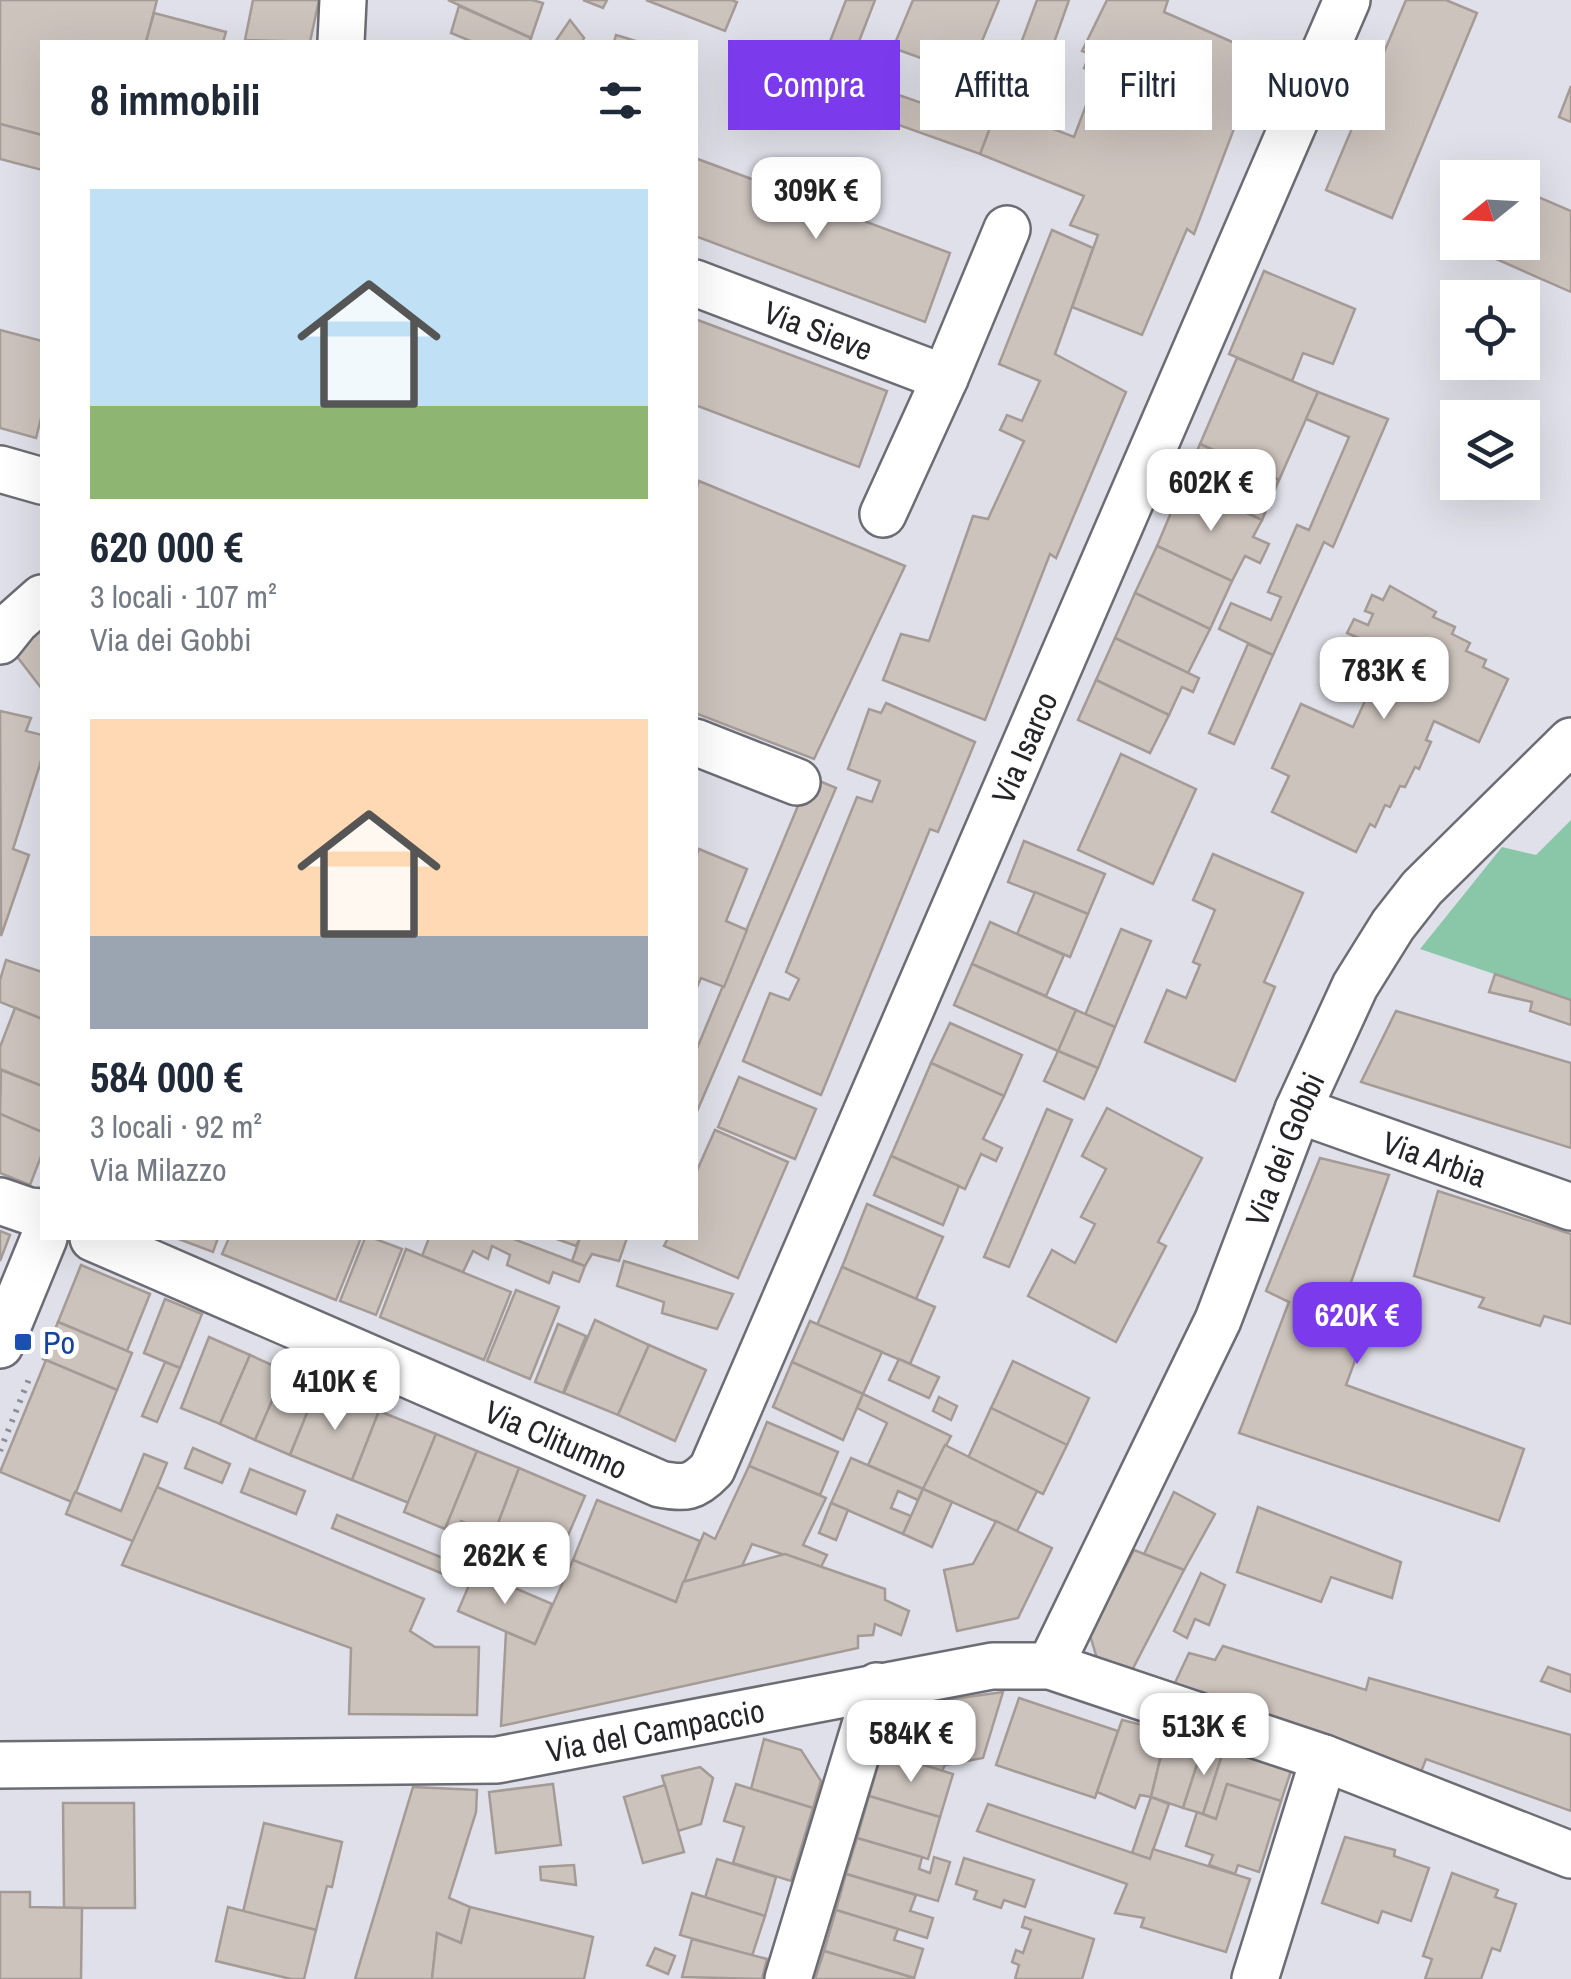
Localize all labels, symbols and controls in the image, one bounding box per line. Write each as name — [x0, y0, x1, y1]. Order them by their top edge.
chip: Compra — [728, 40, 900, 130]
chip: Affitta — [920, 40, 1065, 130]
chip: Filtri — [1085, 40, 1212, 130]
chip: Nuovo — [1232, 40, 1385, 130]
text: 8 immobili — [90, 72, 260, 128]
icon: filters — [593, 73, 648, 128]
pin: 309K € — [735, 157, 897, 242]
north arrow — [1440, 160, 1540, 260]
map controls — [1440, 160, 1540, 500]
text: 309K € — [774, 168, 858, 211]
icon: home — [279, 254, 459, 434]
button: locate — [1440, 280, 1540, 380]
street label: Via Sieve — [758, 290, 879, 370]
button: layers — [1440, 400, 1540, 500]
pin: 602K € — [1130, 449, 1292, 534]
text: 602K € — [1169, 460, 1253, 503]
text: 620 000 € — [90, 519, 243, 575]
text: 3 locali · 107 m² — [90, 575, 277, 618]
text: Via dei Gobbi — [90, 618, 252, 661]
pin: 783K € — [1303, 637, 1465, 722]
text: 783K € — [1342, 648, 1426, 691]
street label: Via Isarco — [981, 685, 1067, 810]
icon: home — [279, 784, 459, 964]
text: 584 000 € — [90, 1049, 243, 1105]
street label: Via dei Gobbi — [1234, 1065, 1334, 1232]
text: 3 locali · 92 m² — [90, 1105, 262, 1148]
street label: Via Arbia — [1377, 1120, 1493, 1197]
text: Via Milazzo — [90, 1148, 227, 1191]
pin: 620K € — [1276, 1282, 1438, 1367]
text: 620K € — [1315, 1293, 1399, 1336]
place label: Po — [43, 1321, 75, 1364]
marker: Po — [12, 1331, 34, 1353]
pin: 410K € — [254, 1348, 416, 1433]
text: 410K € — [293, 1359, 377, 1402]
street label: Via Clitumno — [478, 1389, 634, 1489]
pin: 262K € — [424, 1522, 586, 1607]
text: 262K € — [463, 1533, 547, 1576]
street label: Via del Campaccio — [542, 1688, 768, 1772]
pin: 513K € — [1123, 1693, 1285, 1778]
pin: 584K € — [830, 1700, 992, 1785]
text: 513K € — [1162, 1704, 1246, 1747]
text: 584K € — [869, 1711, 953, 1754]

